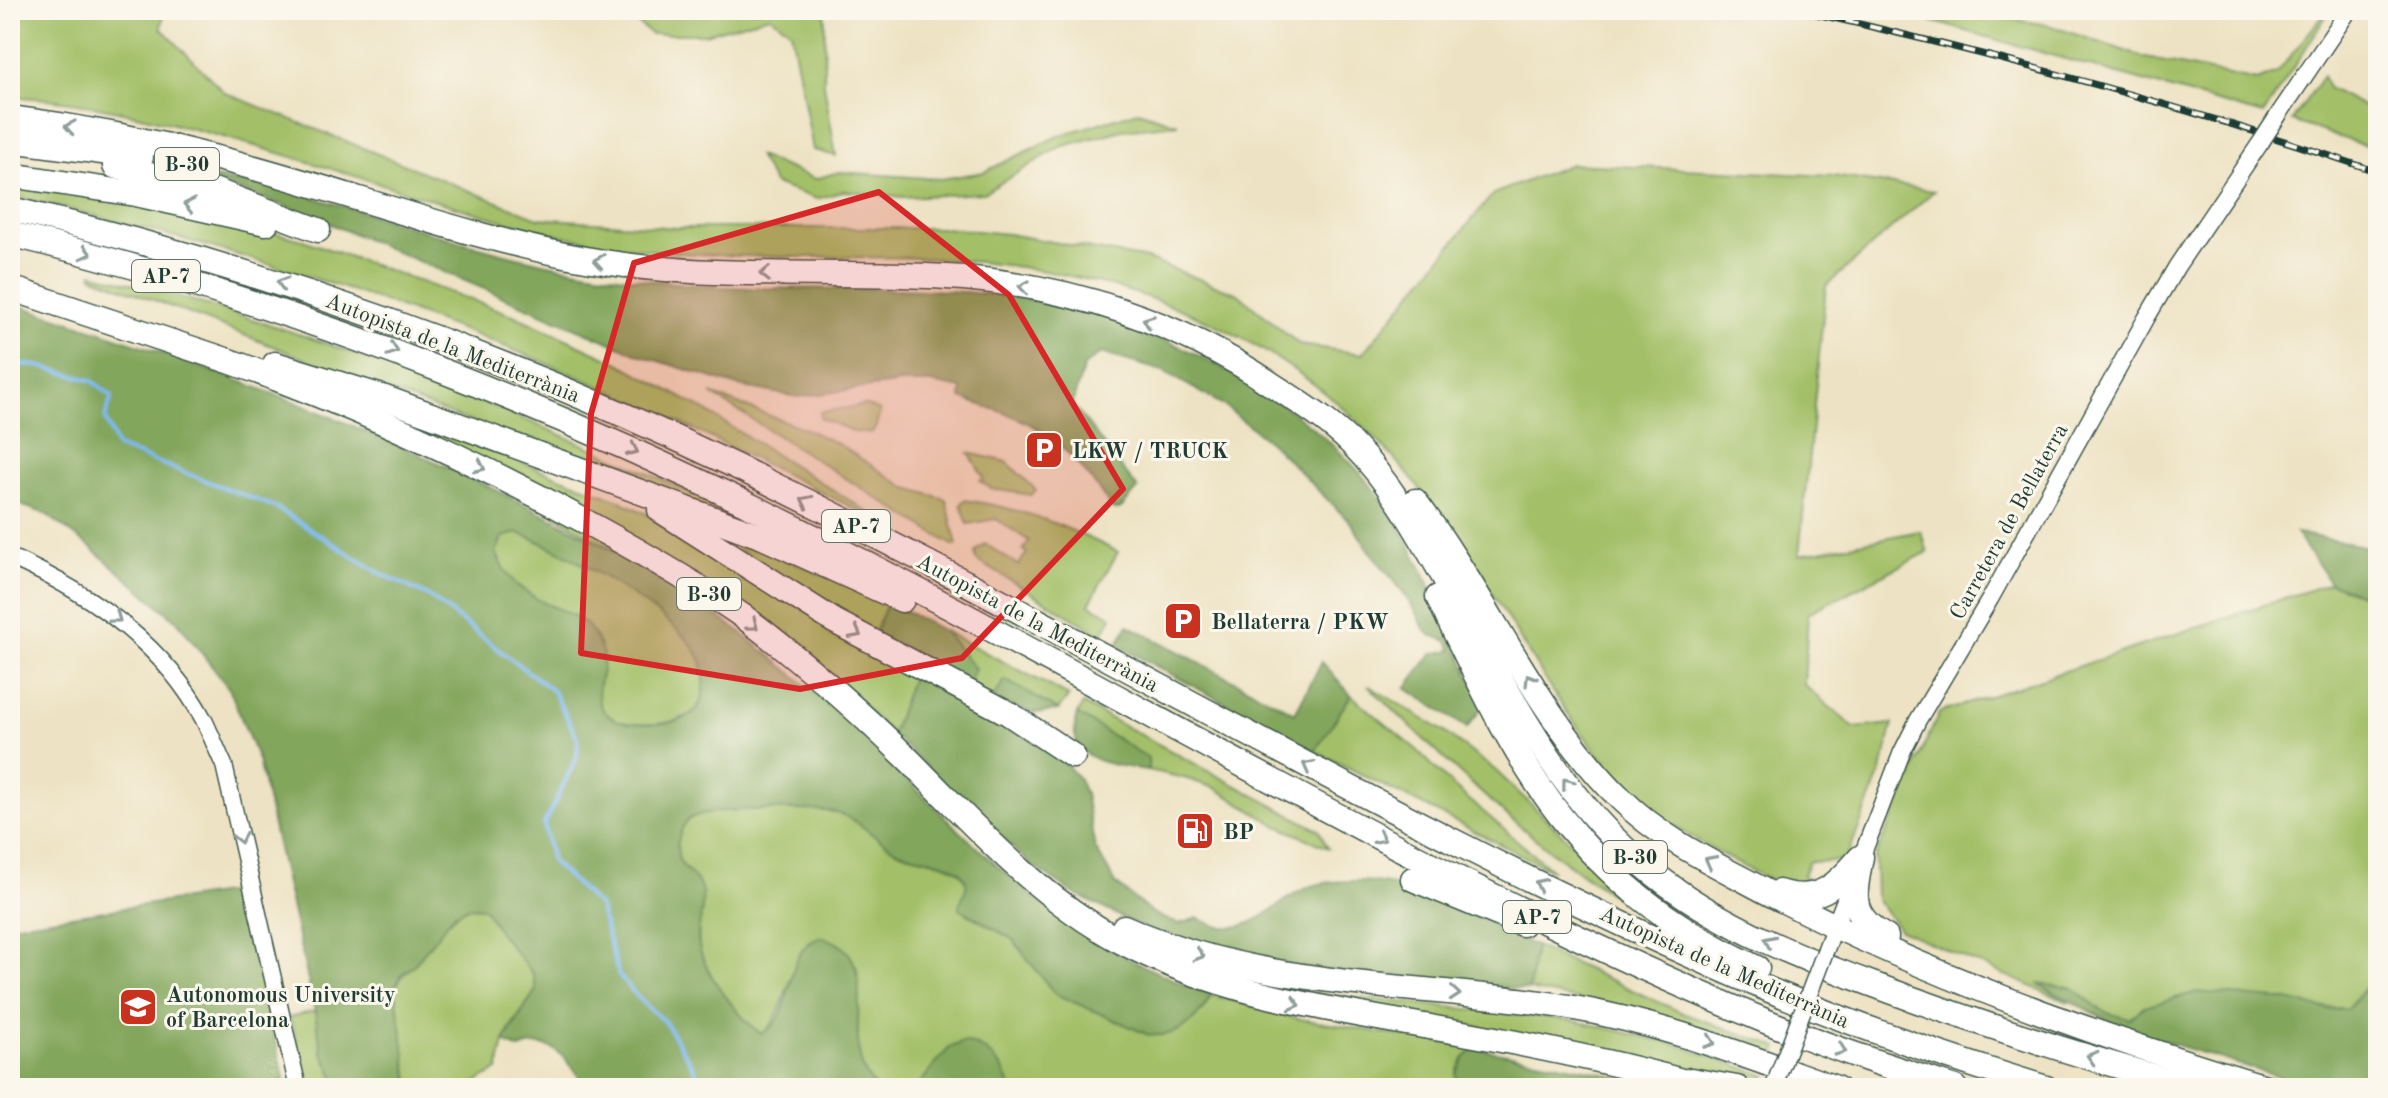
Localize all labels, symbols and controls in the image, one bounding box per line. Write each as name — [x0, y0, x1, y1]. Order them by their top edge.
one-way arrow — [63, 120, 77, 137]
road number: B-30 — [155, 148, 219, 180]
one-way arrow — [182, 197, 196, 214]
one-way arrow — [78, 244, 92, 261]
one-way arrow — [592, 253, 606, 270]
road number: AP-7 — [132, 260, 200, 292]
one-way arrow — [758, 265, 771, 283]
one-way arrow — [275, 277, 289, 293]
one-way arrow — [1017, 279, 1031, 296]
street label: Autopista de la Mediterrània — [322, 290, 583, 408]
one-way arrow — [1142, 314, 1156, 331]
one-way arrow — [385, 341, 399, 357]
street label: Carretera de Bellaterra — [1947, 420, 2073, 624]
parking icon: LKW / TRUCK — [1023, 429, 1065, 471]
one-way arrow — [625, 440, 639, 456]
place label: LKW / TRUCK — [1072, 441, 1228, 463]
one-way arrow — [471, 457, 486, 473]
one-way arrow — [799, 495, 814, 511]
road number: AP-7 — [822, 510, 890, 542]
street label: Autopista de la Mediterrània — [912, 550, 1162, 697]
road number: B-30 — [677, 578, 741, 610]
parking icon: Bellaterra / PKW — [1162, 600, 1204, 642]
one-way arrow — [107, 608, 122, 622]
place label: Bellaterra / PKW — [1211, 612, 1389, 634]
one-way arrow — [744, 615, 759, 629]
one-way arrow — [848, 623, 863, 638]
one-way arrow — [1524, 673, 1540, 688]
one-way arrow — [1301, 761, 1316, 776]
one-way arrow — [1562, 777, 1576, 791]
fuel station icon: BP — [1174, 810, 1216, 852]
place label: BP — [1223, 822, 1254, 844]
one-way arrow — [1372, 828, 1387, 844]
one-way arrow — [231, 831, 248, 845]
road number: B-30 — [1603, 841, 1667, 873]
one-way arrow — [1703, 856, 1718, 871]
one-way arrow — [1533, 878, 1548, 893]
road number: AP-7 — [1503, 901, 1571, 933]
street label: Autopista de la Mediterrània — [1596, 903, 1853, 1033]
one-way arrow — [1762, 935, 1777, 951]
one-way arrow — [1191, 946, 1205, 962]
place label: Autonomous University of Barcelona — [166, 985, 396, 1032]
school or university icon: Autonomous University of Barcelona — [117, 986, 159, 1028]
one-way arrow — [1449, 986, 1462, 1003]
one-way arrow — [1287, 995, 1301, 1012]
one-way arrow — [1702, 1033, 1716, 1049]
one-way arrow — [1833, 1040, 1847, 1057]
one-way arrow — [2086, 1051, 2100, 1067]

